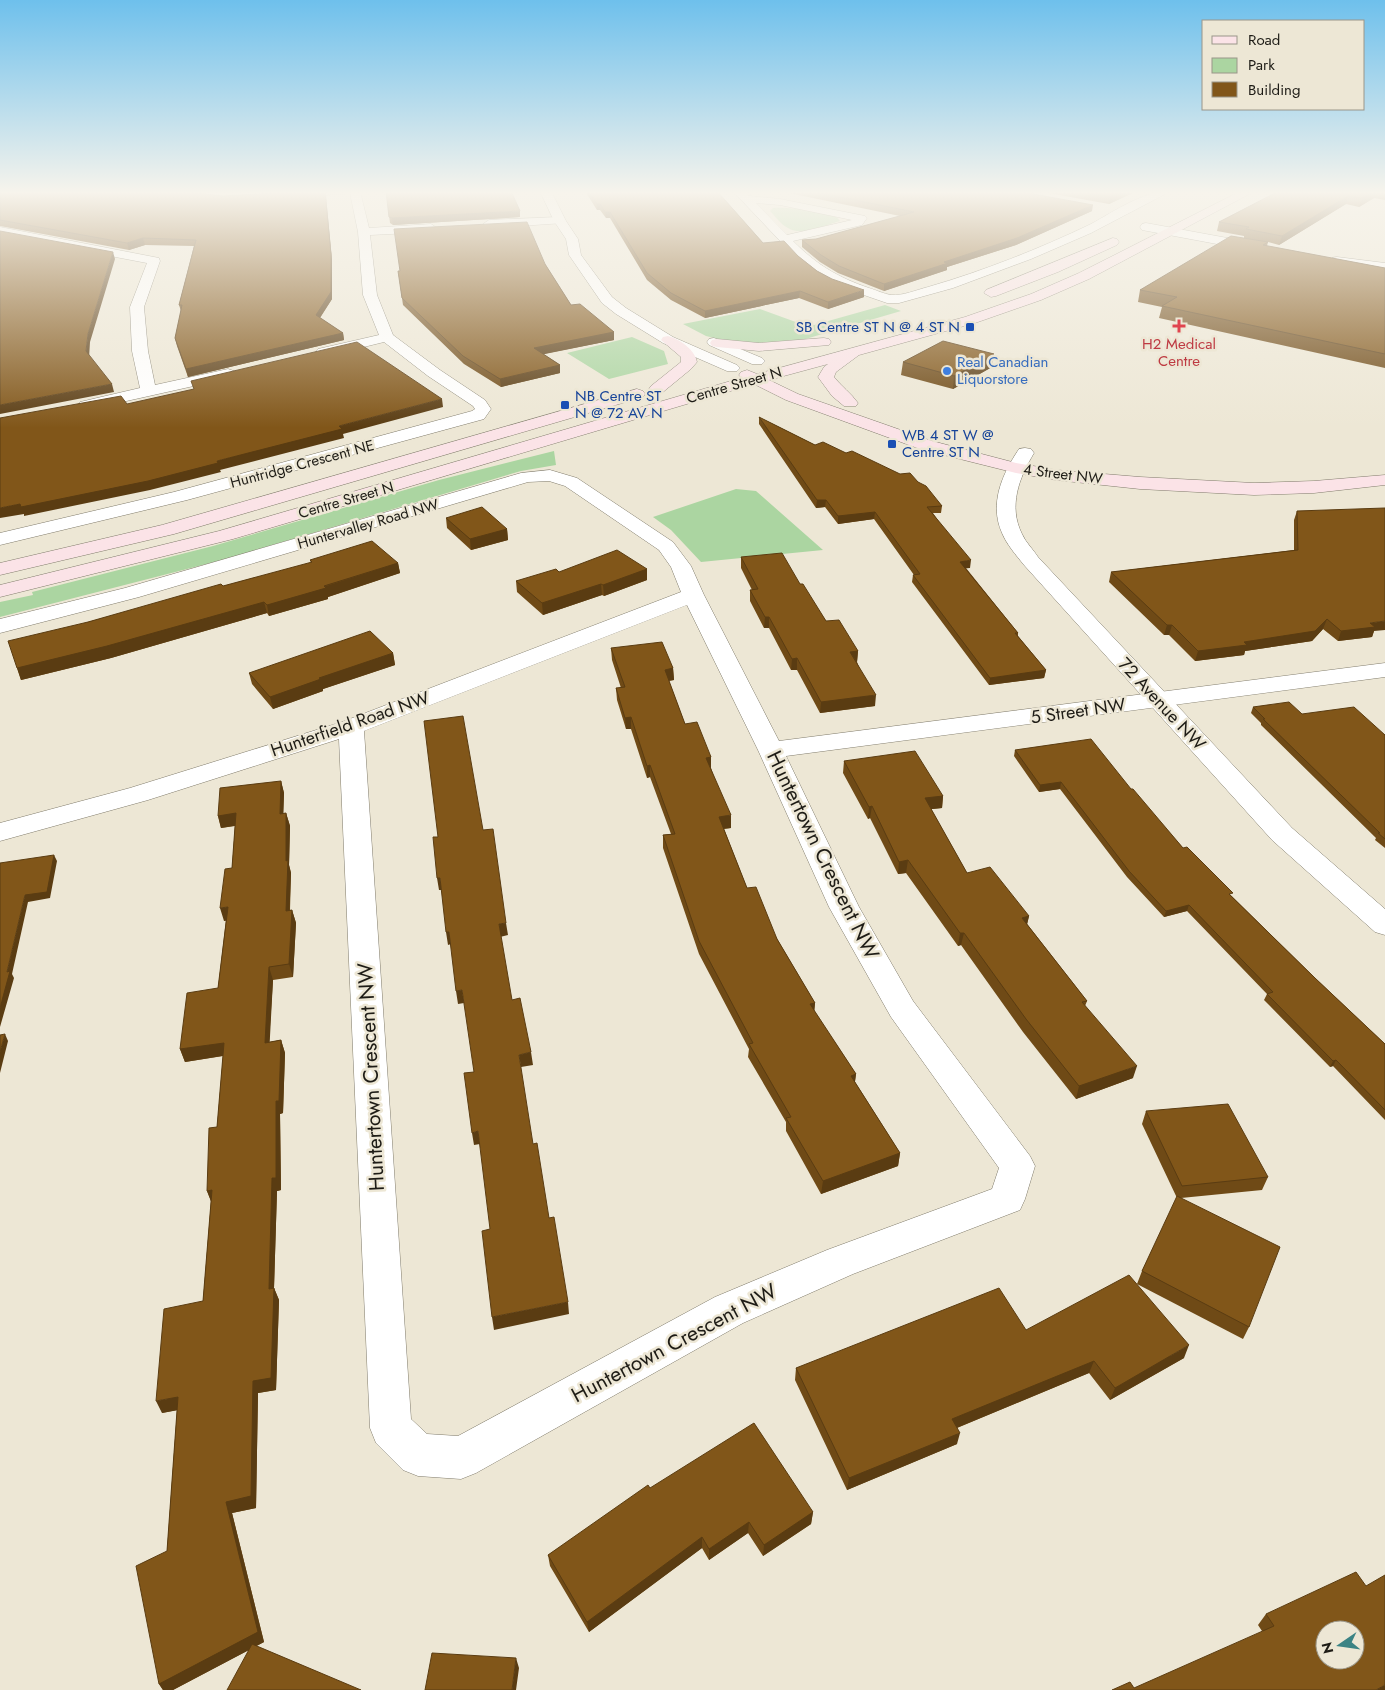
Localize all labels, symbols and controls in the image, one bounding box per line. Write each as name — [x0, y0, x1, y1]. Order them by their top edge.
legend — [1202, 20, 1365, 110]
text: Road — [1248, 29, 1280, 51]
text: Park — [1248, 54, 1275, 76]
text: Building — [1248, 79, 1300, 101]
place label: SB Centre ST N @ 4 ST N — [796, 316, 960, 338]
marker: H2 Medical Centre — [1172, 319, 1186, 333]
marker: SB Centre ST N @ 4 ST N — [964, 321, 976, 333]
place label: H2 Medical Centre — [1142, 333, 1216, 372]
place label: Real Canadian Liquorstore — [957, 351, 1048, 390]
street label: Centre Street N — [684, 361, 784, 409]
marker: Real Canadian Liquorstore — [941, 365, 953, 377]
place label: NB Centre ST N @ 72 AV N — [575, 385, 663, 424]
marker: NB Centre ST N @ 72 AV N — [559, 399, 571, 411]
place label: WB 4 ST W @ Centre ST N — [902, 424, 994, 463]
street label: Huntridge Crescent NE — [228, 434, 376, 494]
marker: WB 4 ST W @ Centre ST N — [886, 438, 898, 450]
street label: 4 Street NW — [1022, 458, 1104, 490]
street label: Centre Street N — [296, 476, 396, 524]
street label: Huntervalley Road NW — [295, 493, 441, 555]
street label: 72 Avenue NW — [1112, 652, 1212, 756]
street label: Hunterfield Road NW — [267, 685, 433, 763]
street label: 5 Street NW — [1029, 691, 1127, 731]
street label: Huntertown Crescent NW — [759, 746, 887, 965]
street label: Huntertown Crescent NW — [350, 962, 392, 1192]
street label: Huntertown Crescent NW — [566, 1276, 782, 1410]
north arrow — [1315, 1620, 1365, 1670]
text: N — [1316, 1640, 1338, 1656]

